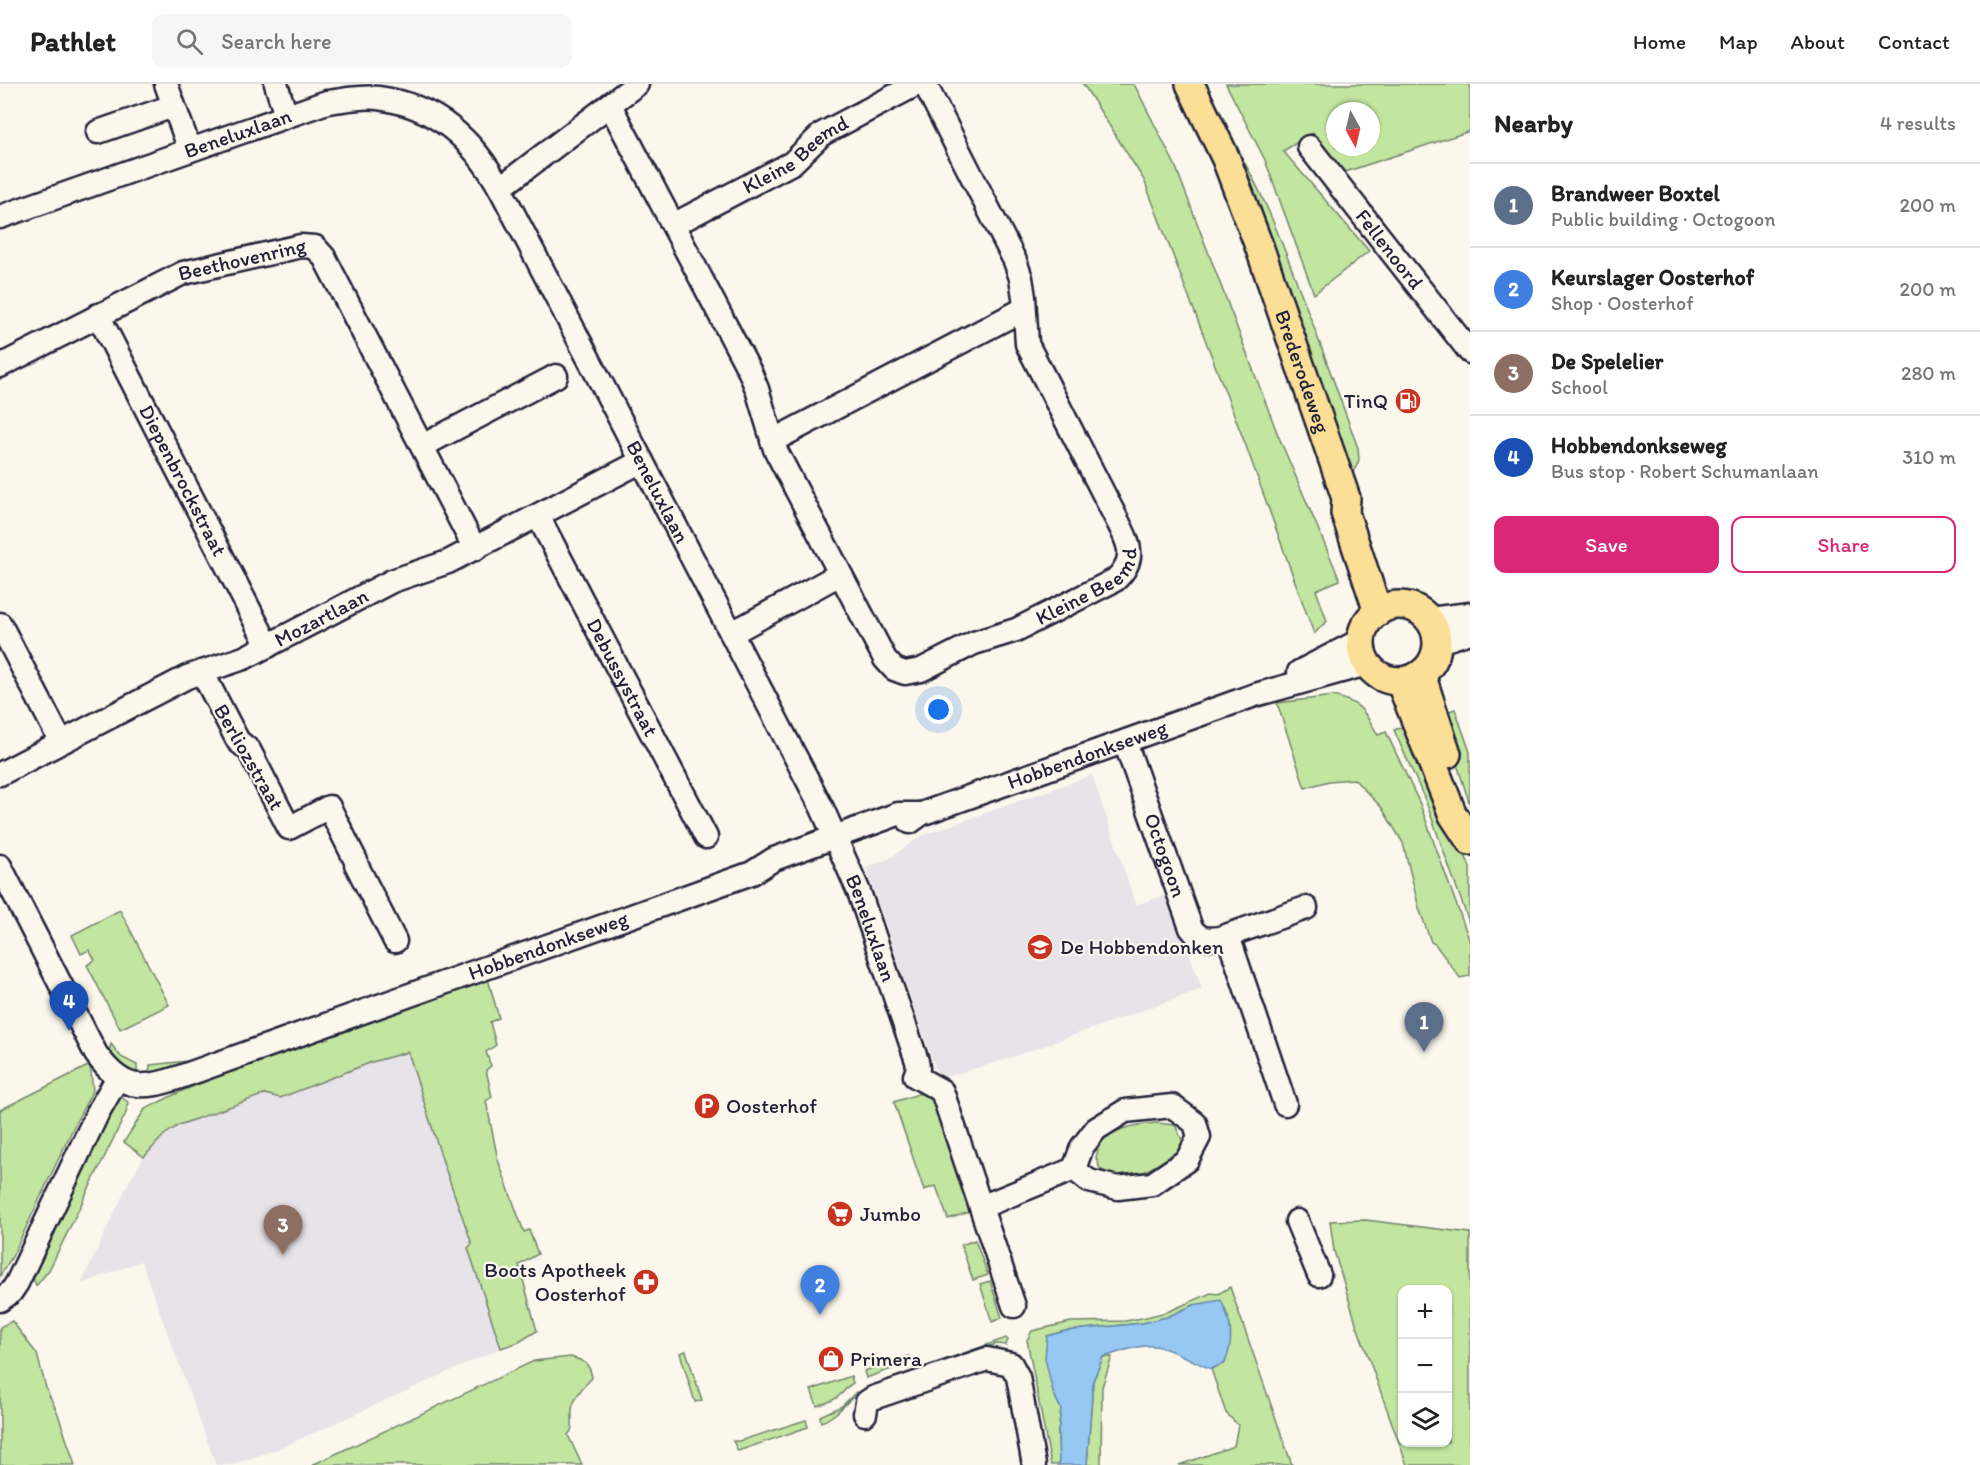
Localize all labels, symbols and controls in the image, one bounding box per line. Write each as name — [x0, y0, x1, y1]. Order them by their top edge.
search box — [152, 14, 572, 68]
text: Pathlet — [30, 24, 116, 58]
icon: search — [173, 25, 206, 58]
text: Search here — [221, 28, 331, 55]
text: Home — [1633, 29, 1686, 54]
text: Map — [1719, 29, 1758, 54]
text: About — [1791, 29, 1845, 54]
text: Contact — [1878, 29, 1950, 54]
north arrow — [1326, 102, 1380, 156]
street label: Beneluxlaan — [181, 103, 295, 163]
text: Nearby — [1494, 107, 1573, 139]
street label: Kleine Beemd — [738, 109, 853, 199]
text: 4 results — [1880, 111, 1956, 135]
text: Brandweer Boxtel — [1551, 180, 1720, 207]
text: 1 — [1509, 193, 1518, 217]
text: 200 m — [1900, 193, 1956, 217]
street label: Fellenoord — [1351, 204, 1429, 294]
text: Public building · Octogoon — [1551, 207, 1775, 231]
street label: Beethovenring — [176, 232, 309, 286]
text: Keurslager Oosterhof — [1551, 264, 1754, 291]
text: 2 — [1508, 277, 1519, 301]
text: 200 m — [1900, 277, 1956, 301]
text: Shop · Oosterhof — [1551, 291, 1694, 315]
street label: Brederodeweg — [1270, 306, 1336, 436]
text: De Spelelier — [1551, 348, 1663, 375]
text: 3 — [1508, 361, 1519, 385]
text: 280 m — [1901, 361, 1956, 385]
text: School — [1551, 375, 1608, 399]
fuel station icon: TinQ — [1393, 386, 1423, 416]
place label: TinQ — [1344, 388, 1388, 413]
street label: Diepenbrockstraat — [134, 400, 233, 560]
text: Hobbendonkseweg — [1551, 432, 1727, 459]
street label: Beneluxlaan — [621, 436, 695, 547]
text: 4 — [1507, 445, 1520, 469]
text: 310 m — [1902, 445, 1956, 469]
text: Bus stop · Robert Schumanlaan — [1551, 459, 1819, 483]
button: Save — [1494, 516, 1719, 573]
button: Share — [1731, 516, 1956, 573]
street label: Kleine Beemd — [1031, 547, 1141, 630]
street label: Mozartlaan — [270, 583, 372, 652]
street label: Debussystraat — [582, 614, 664, 740]
your location — [924, 695, 953, 724]
street label: Berliozstraat — [209, 699, 290, 814]
street label: Hobbendonkseweg — [1004, 714, 1170, 794]
street label: Octogoon — [1139, 809, 1192, 900]
street label: Beneluxlaan — [841, 870, 902, 985]
street label: Hobbendonkseweg — [465, 905, 631, 985]
school or university icon: De Hobbendonken — [1025, 932, 1055, 962]
place label: De Hobbendonken — [1060, 934, 1224, 959]
pin: 4 — [50, 982, 88, 1031]
pin: 1 — [1404, 1002, 1444, 1052]
parking icon: Oosterhof — [692, 1091, 722, 1121]
place label: Oosterhof — [726, 1093, 817, 1118]
supermarket icon: Jumbo — [825, 1199, 855, 1229]
place label: Jumbo — [860, 1201, 921, 1226]
pin: 3 — [264, 1206, 302, 1255]
place label: Boots Apotheek Oosterhof — [484, 1257, 626, 1306]
pin: 2 — [800, 1266, 840, 1315]
pharmacy icon: Boots Apotheek Oosterhof — [631, 1267, 661, 1297]
map controls — [1398, 1285, 1452, 1447]
button: + — [1398, 1285, 1452, 1339]
button: − — [1398, 1339, 1452, 1393]
shop icon: Primera — [816, 1344, 846, 1374]
place label: Primera — [850, 1346, 922, 1371]
button: layers — [1398, 1393, 1452, 1447]

